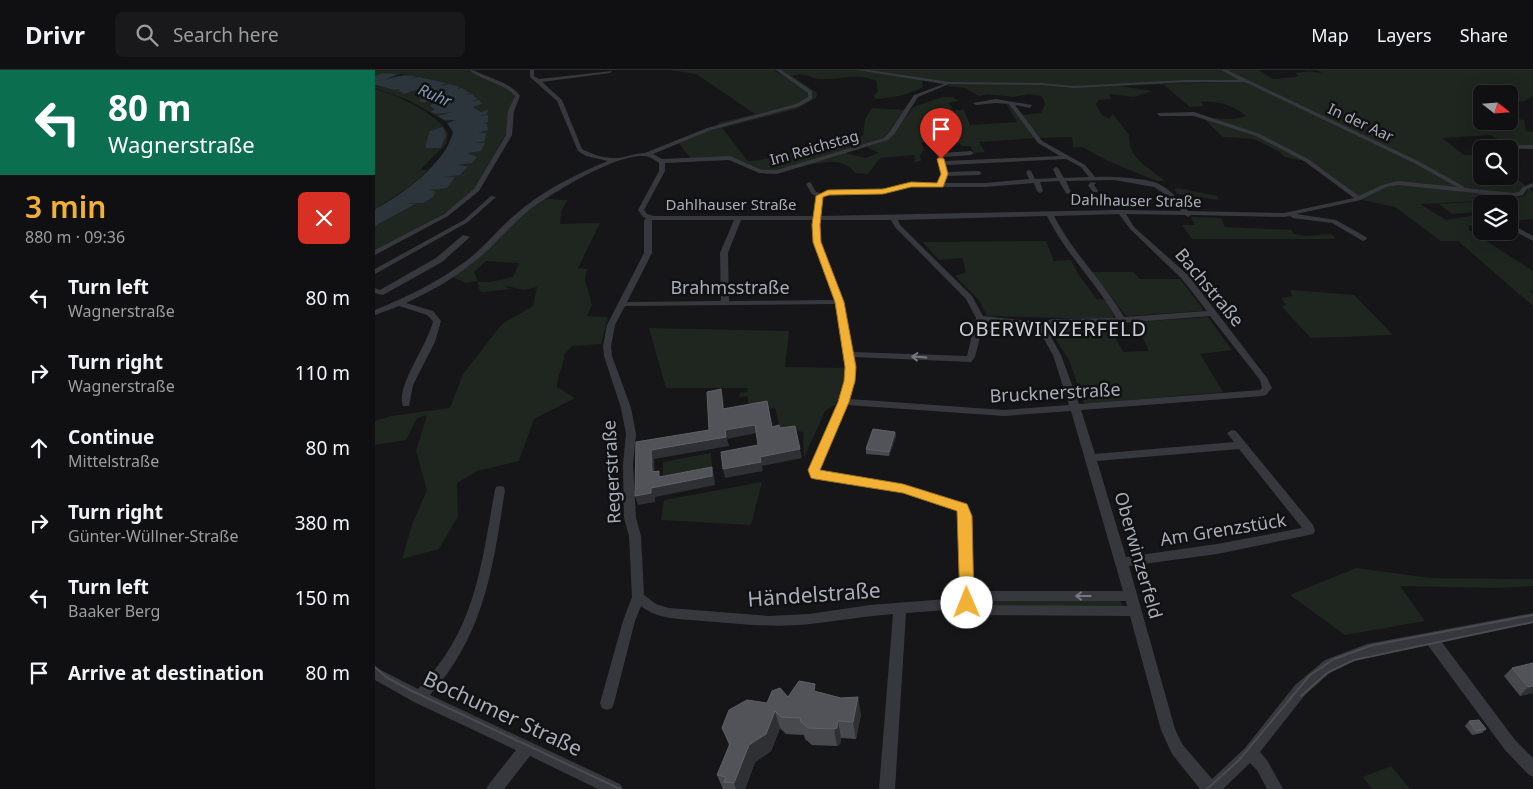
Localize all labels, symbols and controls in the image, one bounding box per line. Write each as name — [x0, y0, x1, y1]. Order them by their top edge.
search box — [115, 12, 465, 57]
text: Drivr — [25, 18, 85, 51]
icon: search — [133, 21, 161, 49]
text: Search here — [173, 22, 279, 48]
text: Map — [1311, 23, 1349, 47]
text: Layers — [1377, 23, 1432, 47]
text: Share — [1460, 23, 1508, 47]
water label: Ruhr — [415, 78, 456, 112]
text: 80 m — [108, 84, 191, 131]
north arrow — [1473, 85, 1517, 130]
map controls — [1473, 85, 1518, 240]
icon: left — [25, 90, 90, 155]
street label: In der Aar — [1325, 98, 1397, 146]
pin — [920, 108, 962, 159]
icon: arrive — [927, 115, 955, 143]
street label: Im Reichstag — [767, 125, 861, 169]
text: Wagnerstraße — [108, 129, 255, 159]
button: search — [1473, 140, 1518, 185]
text: 3 min — [25, 186, 106, 227]
street label: Dahlhauser Straße — [1070, 189, 1202, 211]
button: close — [298, 192, 350, 244]
street label: Dahlhauser Straße — [665, 194, 797, 214]
button: layers — [1473, 195, 1518, 240]
text: 880 m · 09:36 — [25, 226, 125, 248]
street label: Bachstraße — [1170, 243, 1250, 331]
text: Turn left — [68, 274, 149, 300]
street label: Brahmsstraße — [670, 275, 790, 299]
icon: left — [25, 284, 53, 312]
text: 80 m — [306, 285, 350, 311]
text: Wagnerstraße — [68, 300, 175, 322]
district label: OBERWINZERFELD — [959, 315, 1147, 342]
text: Turn right — [68, 349, 163, 375]
one-way arrow — [911, 352, 927, 362]
icon: right — [25, 359, 53, 387]
text: 110 m — [295, 360, 350, 386]
text: Wagnerstraße — [68, 375, 175, 397]
street label: Brucknerstraße — [989, 377, 1121, 407]
street label: Regerstraße — [596, 420, 626, 524]
text: Continue — [68, 424, 154, 450]
icon: ahead — [25, 434, 53, 462]
text: 80 m — [306, 435, 350, 461]
text: Mittelstraße — [68, 450, 159, 472]
street label: Oberwinzerfeld — [1109, 489, 1169, 621]
text: Turn right — [68, 499, 163, 525]
street label: Am Grenzstück — [1158, 507, 1288, 551]
icon: right — [25, 509, 53, 537]
text: 380 m — [295, 510, 350, 536]
text: Günter-Wüllner-Straße — [68, 525, 238, 547]
text: Turn left — [68, 574, 149, 600]
street label: Händelstraße — [747, 575, 881, 613]
position arrow — [940, 576, 992, 628]
icon: left — [25, 584, 53, 612]
text: 150 m — [295, 585, 350, 611]
one-way arrow — [1075, 591, 1092, 601]
text: Baaker Berg — [68, 600, 160, 622]
icon: arrive — [25, 659, 53, 687]
text: Arrive at destination — [68, 660, 264, 686]
text: 80 m — [306, 660, 350, 686]
street label: Bochumer Straße — [419, 664, 587, 762]

